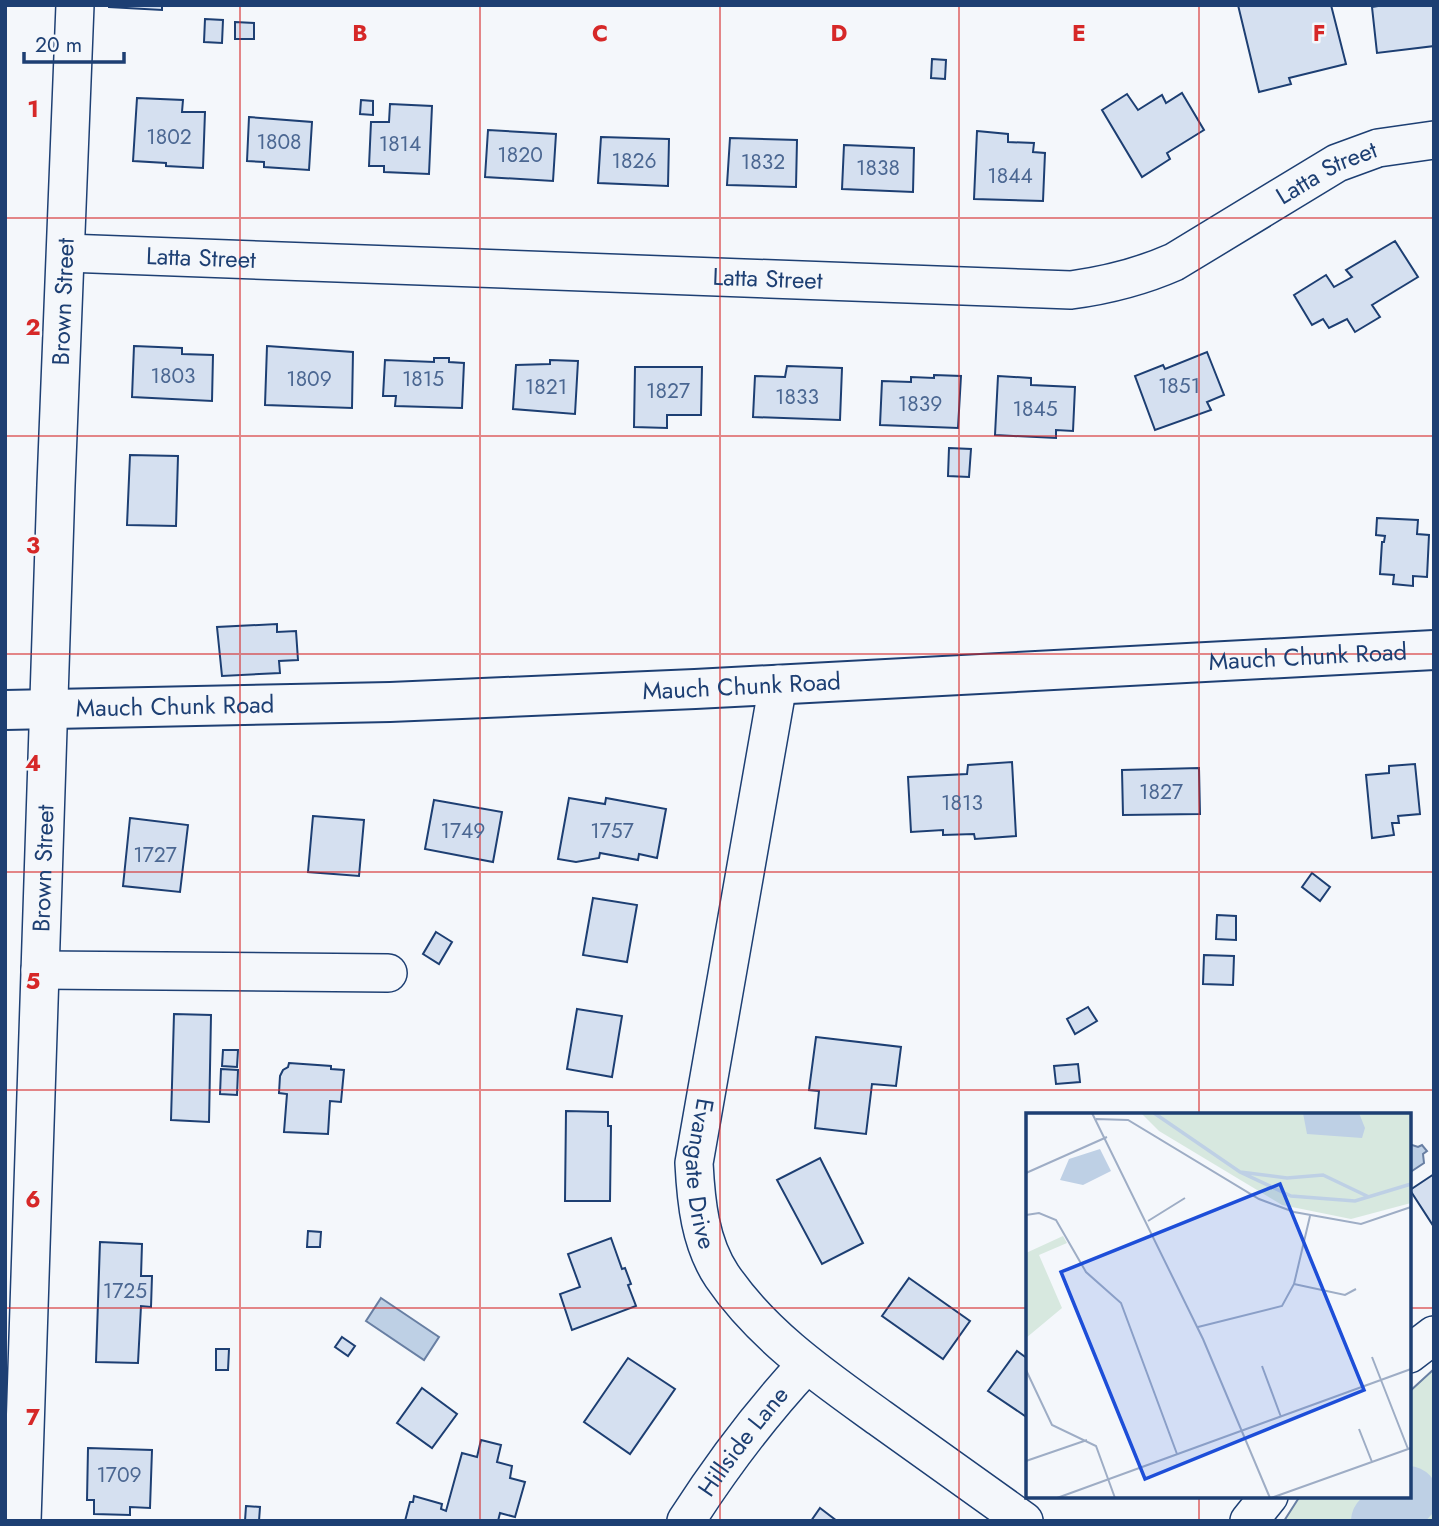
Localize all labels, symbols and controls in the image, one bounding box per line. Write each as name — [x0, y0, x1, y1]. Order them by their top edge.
text: B — [352, 16, 368, 50]
text: C — [592, 16, 608, 50]
text: D — [831, 16, 848, 50]
text: E — [1072, 16, 1086, 50]
text: F — [1313, 16, 1325, 50]
scale bar — [24, 21, 124, 65]
text: 20 m — [35, 30, 82, 60]
text: 1 — [27, 92, 39, 126]
house number: 1802 — [146, 122, 192, 152]
house number: 1808 — [257, 127, 301, 157]
house number: 1814 — [379, 129, 421, 159]
street label: Latta Street — [1269, 132, 1382, 213]
house number: 1820 — [497, 140, 543, 170]
house number: 1826 — [612, 146, 656, 176]
house number: 1832 — [741, 147, 785, 177]
house number: 1838 — [856, 153, 900, 183]
house number: 1844 — [987, 161, 1033, 191]
street label: Brown Street — [43, 237, 83, 366]
street label: Latta Street — [145, 238, 257, 277]
street label: Latta Street — [712, 259, 823, 298]
text: 2 — [25, 310, 41, 344]
house number: 1803 — [151, 361, 195, 391]
house number: 1809 — [286, 364, 332, 394]
house number: 1815 — [402, 364, 444, 394]
house number: 1851 — [1158, 371, 1200, 401]
house number: 1821 — [525, 372, 567, 402]
house number: 1827 — [646, 376, 690, 406]
house number: 1833 — [775, 382, 819, 412]
house number: 1839 — [898, 389, 942, 419]
house number: 1845 — [1012, 394, 1058, 424]
text: 3 — [26, 528, 40, 562]
street label: Mauch Chunk Road — [1208, 633, 1408, 679]
street label: Mauch Chunk Road — [642, 663, 842, 708]
street label: Mauch Chunk Road — [75, 686, 275, 726]
text: 4 — [25, 746, 41, 780]
house number: 1827 — [1139, 777, 1183, 807]
house number: 1813 — [941, 788, 983, 818]
street label: Brown Street — [23, 804, 63, 933]
house number: 1749 — [441, 816, 485, 846]
house number: 1757 — [590, 816, 634, 846]
house number: 1727 — [133, 840, 177, 870]
text: 5 — [26, 964, 40, 998]
street label: Evangate Drive — [677, 1096, 725, 1254]
inset map — [1026, 1113, 1411, 1498]
text: 6 — [25, 1182, 41, 1216]
house number: 1725 — [103, 1276, 147, 1306]
street label: Hillside Lane — [689, 1378, 796, 1503]
text: 7 — [26, 1400, 40, 1434]
house number: 1709 — [96, 1460, 142, 1490]

